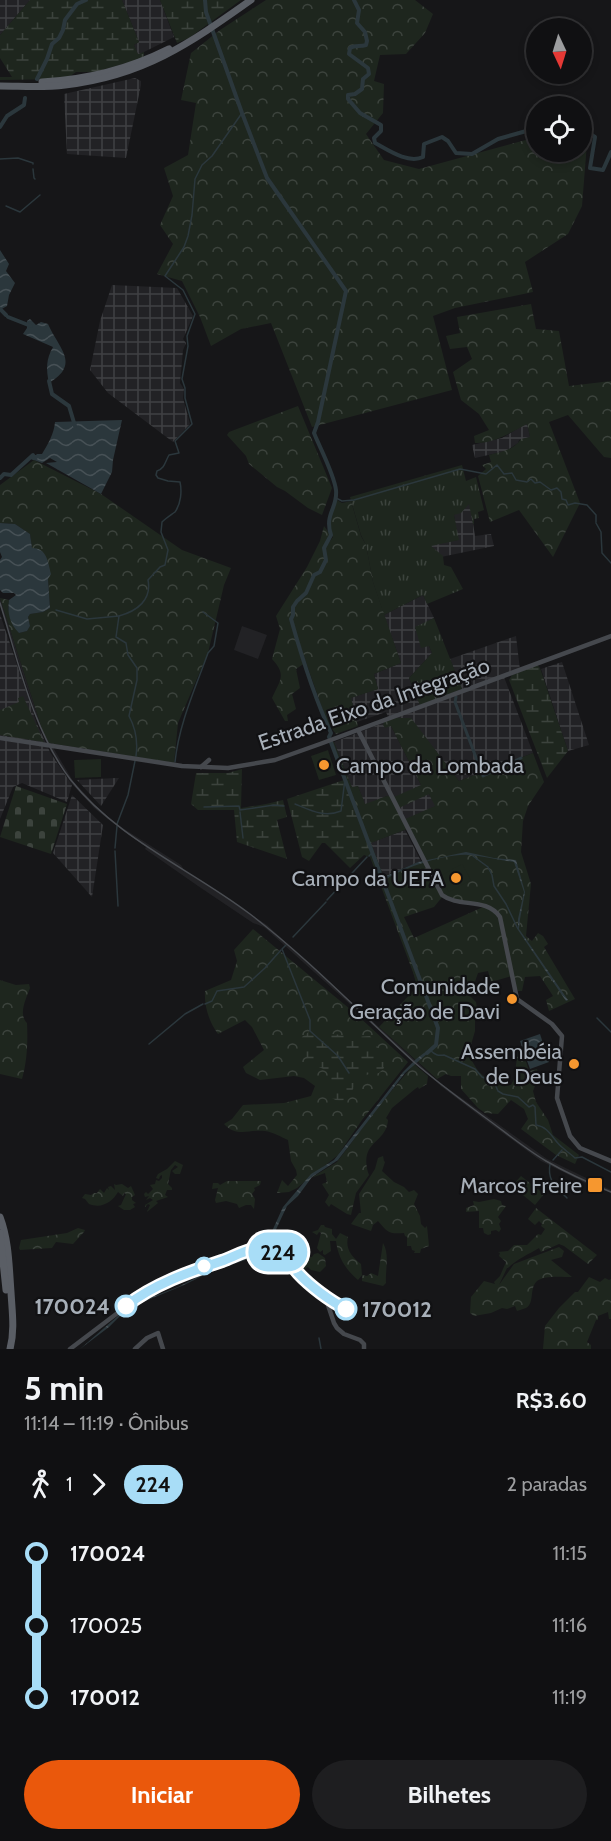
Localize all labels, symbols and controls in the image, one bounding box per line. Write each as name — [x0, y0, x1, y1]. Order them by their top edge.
north arrow — [526, 18, 592, 84]
map controls — [526, 18, 592, 162]
button: locate — [526, 96, 592, 162]
street label: Estrada Eixo da Integração — [255, 652, 493, 756]
place label: Campo da Lombada — [336, 752, 525, 779]
marker: Campo da Lombada — [317, 758, 331, 772]
place label: Campo da UEFA — [292, 865, 444, 892]
marker: Campo da UEFA — [449, 871, 463, 885]
place label: Comunidade Geração de Davi — [349, 973, 500, 1025]
marker: Comunidade Geração de Davi — [505, 992, 519, 1006]
place label: Assembéia de Deus — [461, 1038, 562, 1090]
marker: Assembéia de Deus — [567, 1057, 581, 1071]
place label: Marcos Freire — [460, 1172, 582, 1199]
marker: Marcos Freire — [586, 1176, 604, 1194]
line badge: 224 — [244, 1232, 312, 1272]
text: 224 — [260, 1240, 296, 1265]
unlabelled marker — [195, 1257, 213, 1275]
place label: 170024 — [34, 1293, 110, 1320]
marker: 170024 — [115, 1295, 137, 1317]
place label: 170012 — [362, 1296, 432, 1323]
marker: 170012 — [335, 1298, 357, 1320]
text: 5 min — [24, 1368, 104, 1408]
text: R$3.60 — [516, 1387, 587, 1414]
text: 11:14 – 11:19 · Ônibus — [24, 1411, 189, 1435]
icon: walk — [24, 1468, 57, 1501]
icon: forward — [82, 1468, 115, 1501]
text: 1 — [66, 1472, 73, 1496]
text: 224 — [136, 1472, 171, 1497]
text: 2 paradas — [507, 1472, 587, 1496]
text: 170024 — [70, 1540, 146, 1567]
text: 11:15 — [552, 1541, 587, 1565]
text: 170025 — [70, 1612, 142, 1639]
text: 11:16 — [552, 1613, 587, 1637]
text: 170012 — [70, 1684, 140, 1711]
text: 11:19 — [552, 1685, 587, 1709]
button: Iniciar — [24, 1760, 300, 1829]
button: Bilhetes — [312, 1760, 587, 1829]

